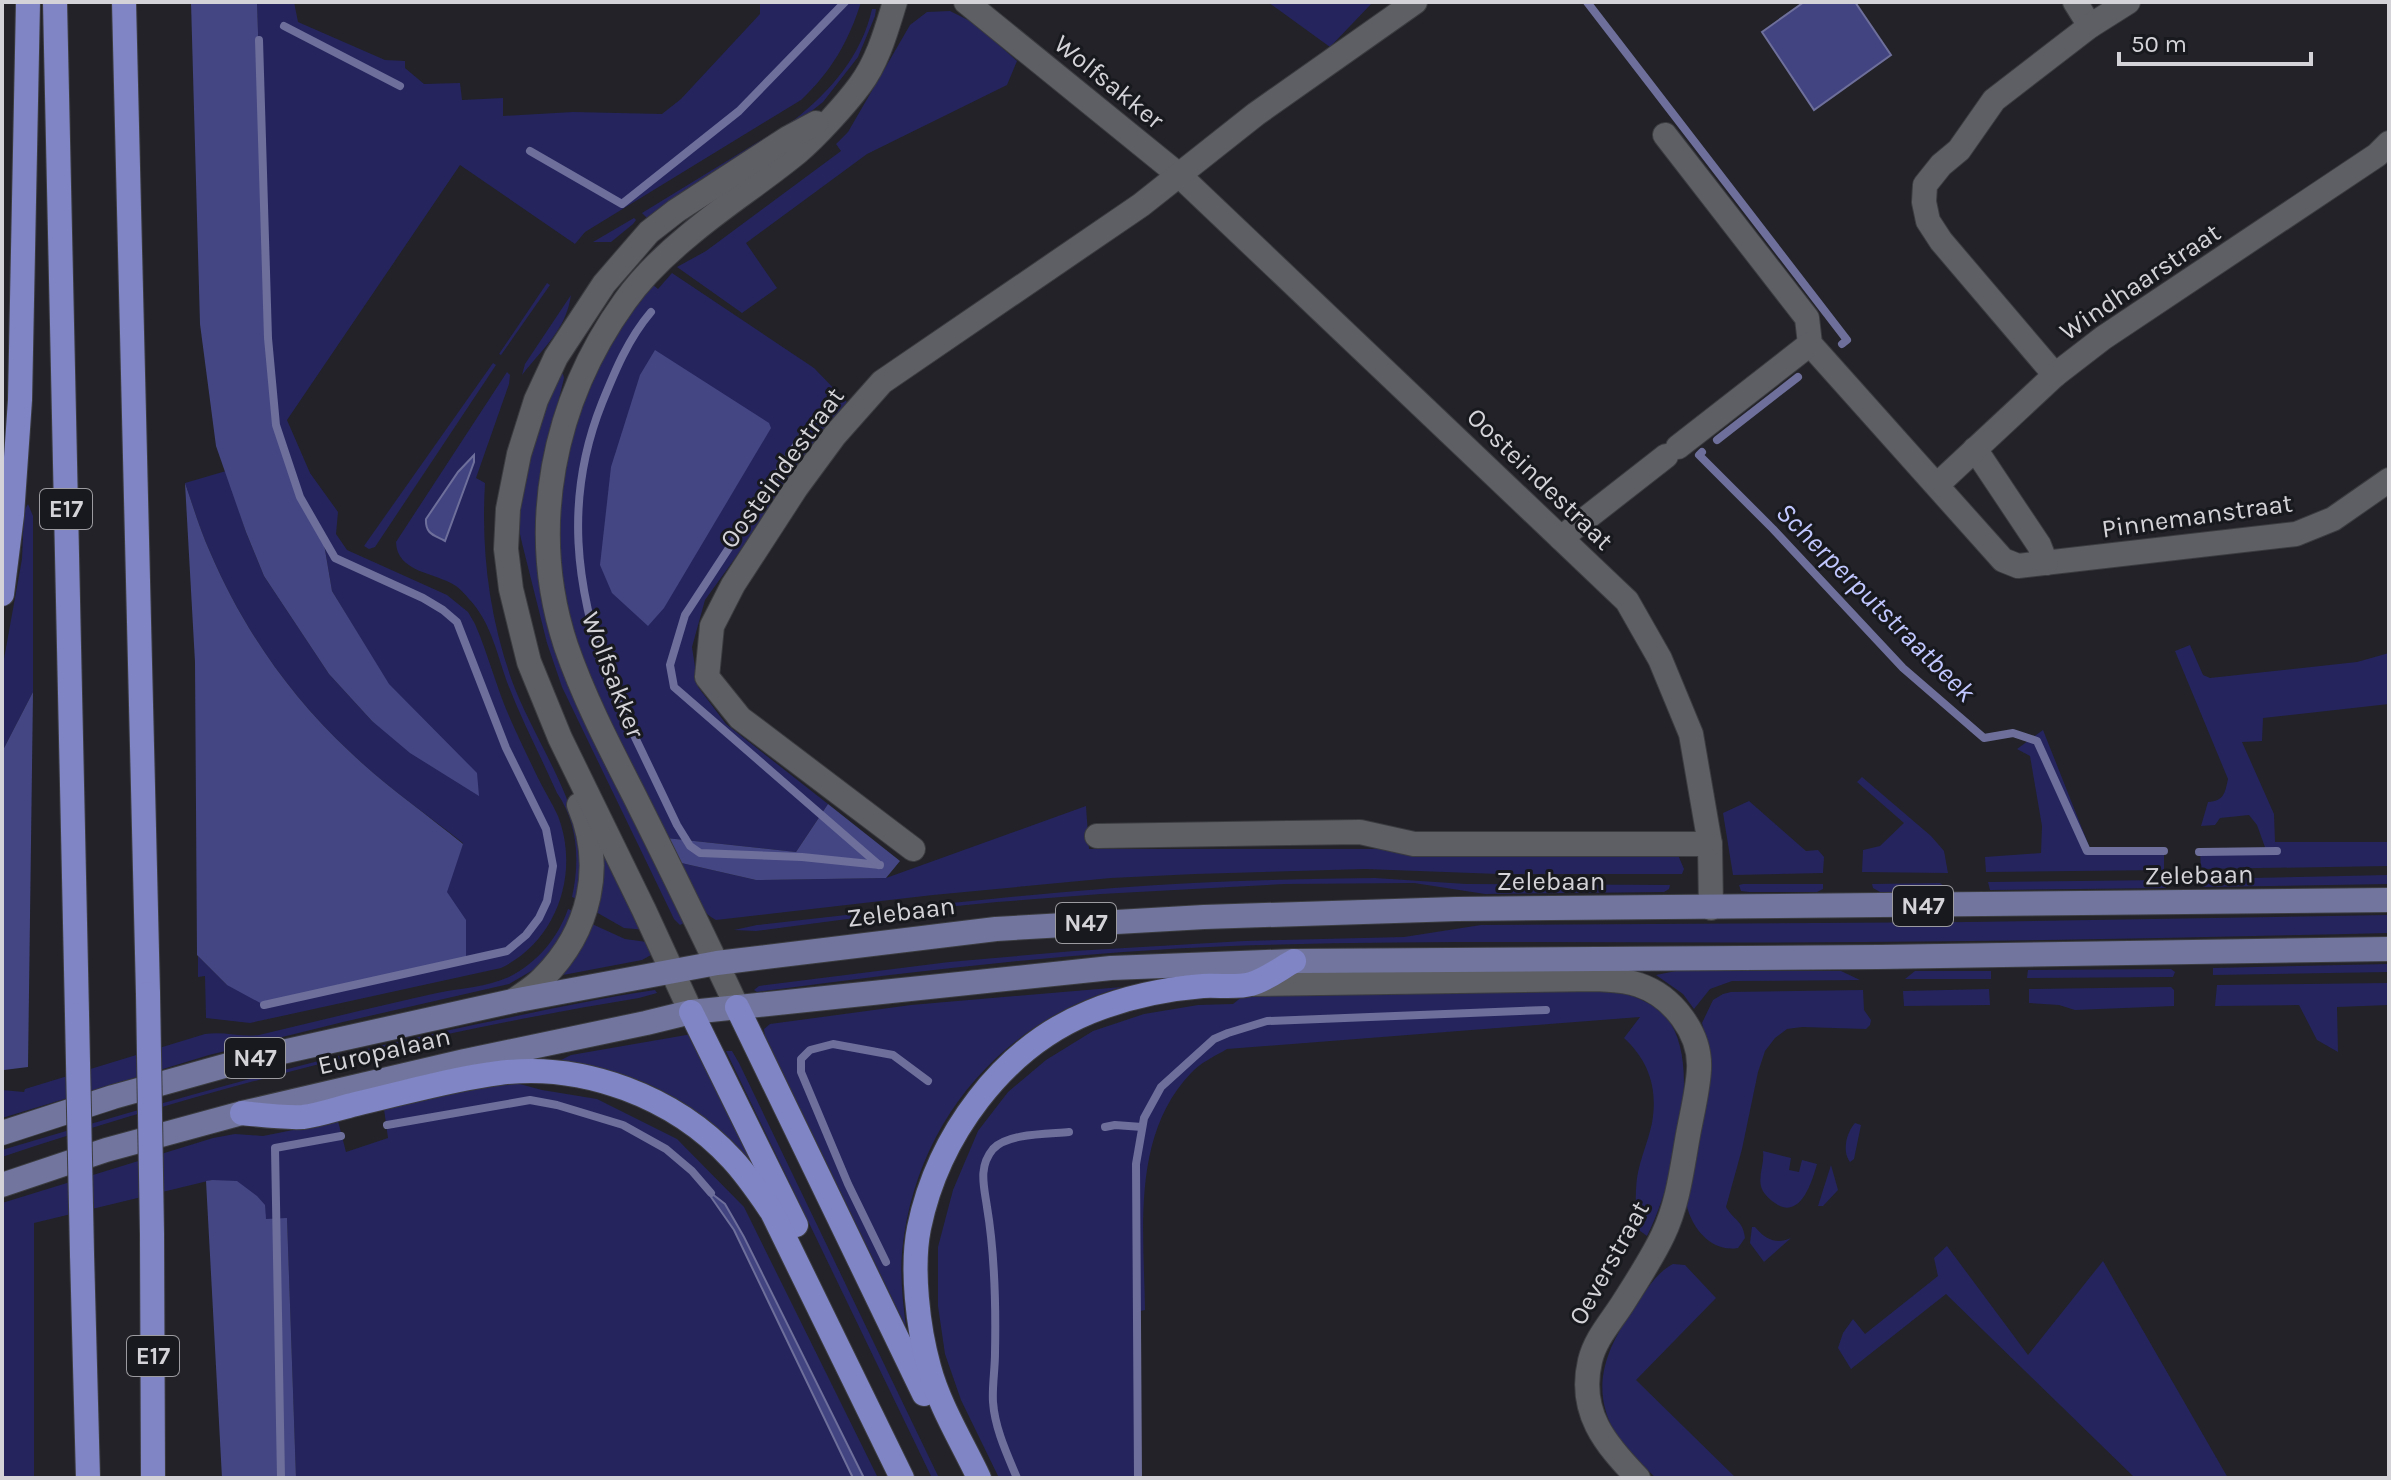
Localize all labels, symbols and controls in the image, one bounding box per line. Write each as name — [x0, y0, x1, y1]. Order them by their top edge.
scale bar — [2119, 16, 2311, 66]
street label: Wolfsakker — [1048, 28, 1171, 136]
text: 50 m — [2131, 30, 2187, 58]
street label: Windhaarstraat — [2054, 217, 2226, 347]
street label: Oosteindestraat — [713, 381, 851, 554]
street label: Oosteindestraat — [1460, 401, 1620, 557]
street label: Pinnemanstraat — [2100, 487, 2295, 545]
road number: E17 — [40, 489, 92, 529]
water label: Scherperputstraatbeek — [1770, 496, 1983, 709]
street label: Wolfsakker — [575, 608, 651, 743]
street label: Zelebaan — [2144, 859, 2254, 891]
street label: Zelebaan — [1496, 866, 1606, 897]
road number: N47 — [1893, 886, 1953, 926]
street label: Zelebaan — [845, 890, 957, 934]
road number: N47 — [1056, 903, 1116, 943]
street label: Europalaan — [315, 1021, 453, 1081]
road number: N47 — [225, 1038, 285, 1078]
street label: Oeverstraat — [1562, 1195, 1656, 1331]
road number: E17 — [127, 1336, 179, 1376]

